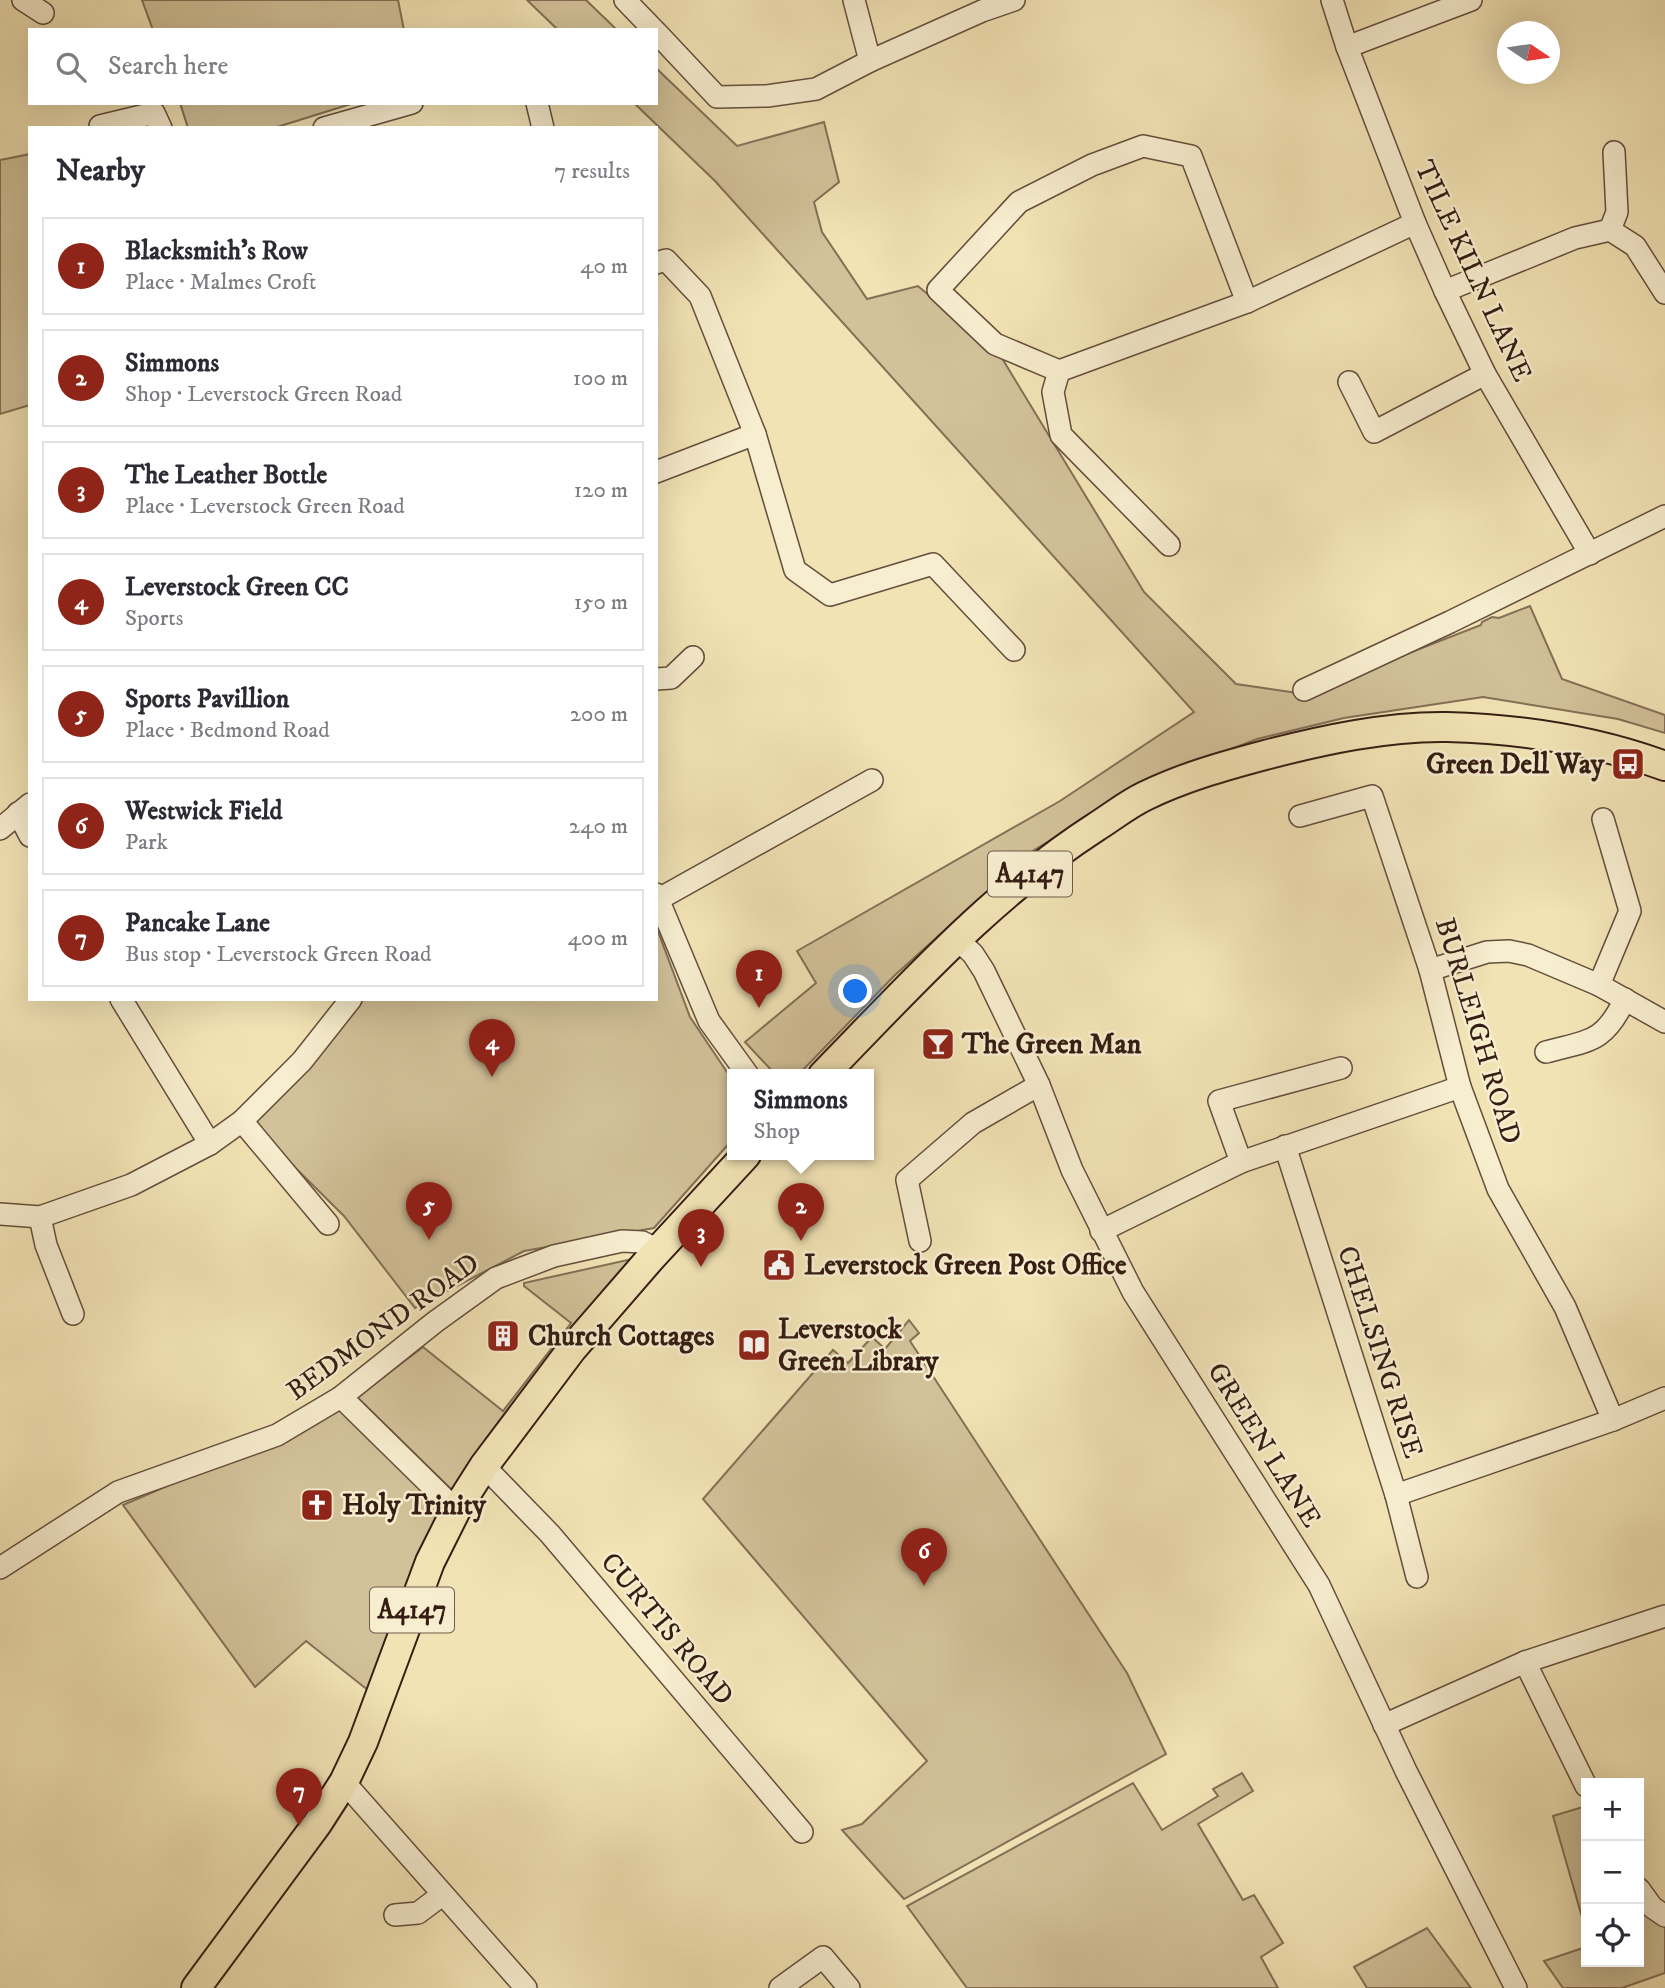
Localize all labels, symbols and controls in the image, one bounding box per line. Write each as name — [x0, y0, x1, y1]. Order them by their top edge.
north arrow — [1497, 21, 1560, 84]
search box — [28, 28, 658, 105]
icon: search — [52, 48, 90, 86]
text: Search here — [108, 50, 228, 83]
text: Nearby — [56, 153, 145, 190]
street label: TILE KILN LANE — [1406, 155, 1540, 387]
text: 7 results — [554, 157, 630, 186]
text: Blacksmith's Row — [125, 235, 308, 268]
text: 1 — [77, 252, 85, 281]
text: 40 m — [580, 252, 628, 281]
text: Place · Malmes Croft — [125, 268, 316, 297]
text: Simmons — [125, 347, 219, 380]
text: 2 — [75, 364, 87, 393]
text: 100 m — [573, 364, 628, 393]
text: Shop · Leverstock Green Road — [125, 380, 402, 409]
text: The Leather Bottle — [125, 459, 327, 492]
text: 3 — [77, 476, 85, 505]
text: 120 m — [574, 476, 628, 505]
text: Place · Leverstock Green Road — [125, 492, 405, 521]
text: Leverstock Green CC — [125, 571, 349, 604]
text: 4 — [74, 588, 88, 617]
text: 150 m — [574, 588, 628, 617]
text: Sports — [125, 604, 183, 633]
text: Sports Pavillion — [125, 683, 289, 716]
text: 5 — [75, 700, 87, 729]
text: 200 m — [570, 700, 628, 729]
text: Place · Bedmond Road — [125, 716, 330, 745]
bus stop icon: Green Dell Way — [1609, 745, 1647, 783]
place label: Green Dell Way — [1426, 747, 1605, 782]
text: Westwick Field — [125, 795, 282, 828]
text: 6 — [75, 812, 87, 841]
text: 240 m — [569, 812, 628, 841]
text: Park — [125, 828, 168, 857]
road number: A4147 — [988, 852, 1072, 897]
text: Pancake Lane — [125, 907, 270, 940]
street label: BURLEIGH ROAD — [1427, 914, 1529, 1148]
text: 7 — [75, 924, 87, 953]
text: 400 m — [568, 924, 628, 953]
text: Bus stop · Leverstock Green Road — [125, 940, 431, 969]
pin: 1 — [736, 950, 782, 1008]
your location — [838, 974, 872, 1008]
pin: 4 — [469, 1019, 515, 1077]
bar icon: The Green Man — [919, 1025, 957, 1063]
place label: The Green Man — [961, 1027, 1142, 1062]
popup — [727, 1069, 874, 1160]
text: Simmons — [753, 1084, 848, 1117]
text: Shop — [753, 1117, 800, 1146]
pin: 5 — [406, 1182, 452, 1240]
pin: 2 — [778, 1183, 824, 1241]
pin: 3 — [678, 1209, 724, 1267]
street label: CHELSING RISE — [1329, 1241, 1431, 1463]
street label: BEDMOND ROAD — [280, 1245, 486, 1409]
public building icon: Leverstock Green Post Office — [760, 1246, 798, 1284]
place label: Leverstock Green Post Office — [804, 1248, 1127, 1283]
place label: Leverstock Green Library — [778, 1312, 939, 1379]
building icon: Church Cottages — [484, 1317, 522, 1355]
place label: Church Cottages — [528, 1319, 715, 1354]
library icon: Leverstock Green Library — [735, 1326, 773, 1364]
street label: GREEN LANE — [1199, 1356, 1329, 1534]
church icon: Holy Trinity — [298, 1486, 336, 1524]
place label: Holy Trinity — [342, 1488, 487, 1523]
pin: 6 — [901, 1528, 947, 1586]
street label: CURTIS ROAD — [593, 1545, 741, 1713]
road number: A4147 — [370, 1588, 454, 1632]
pin: 7 — [276, 1768, 322, 1826]
map controls — [1581, 1778, 1644, 1967]
button: + — [1581, 1778, 1644, 1841]
button: − — [1581, 1841, 1644, 1904]
button: locate — [1581, 1904, 1644, 1967]

